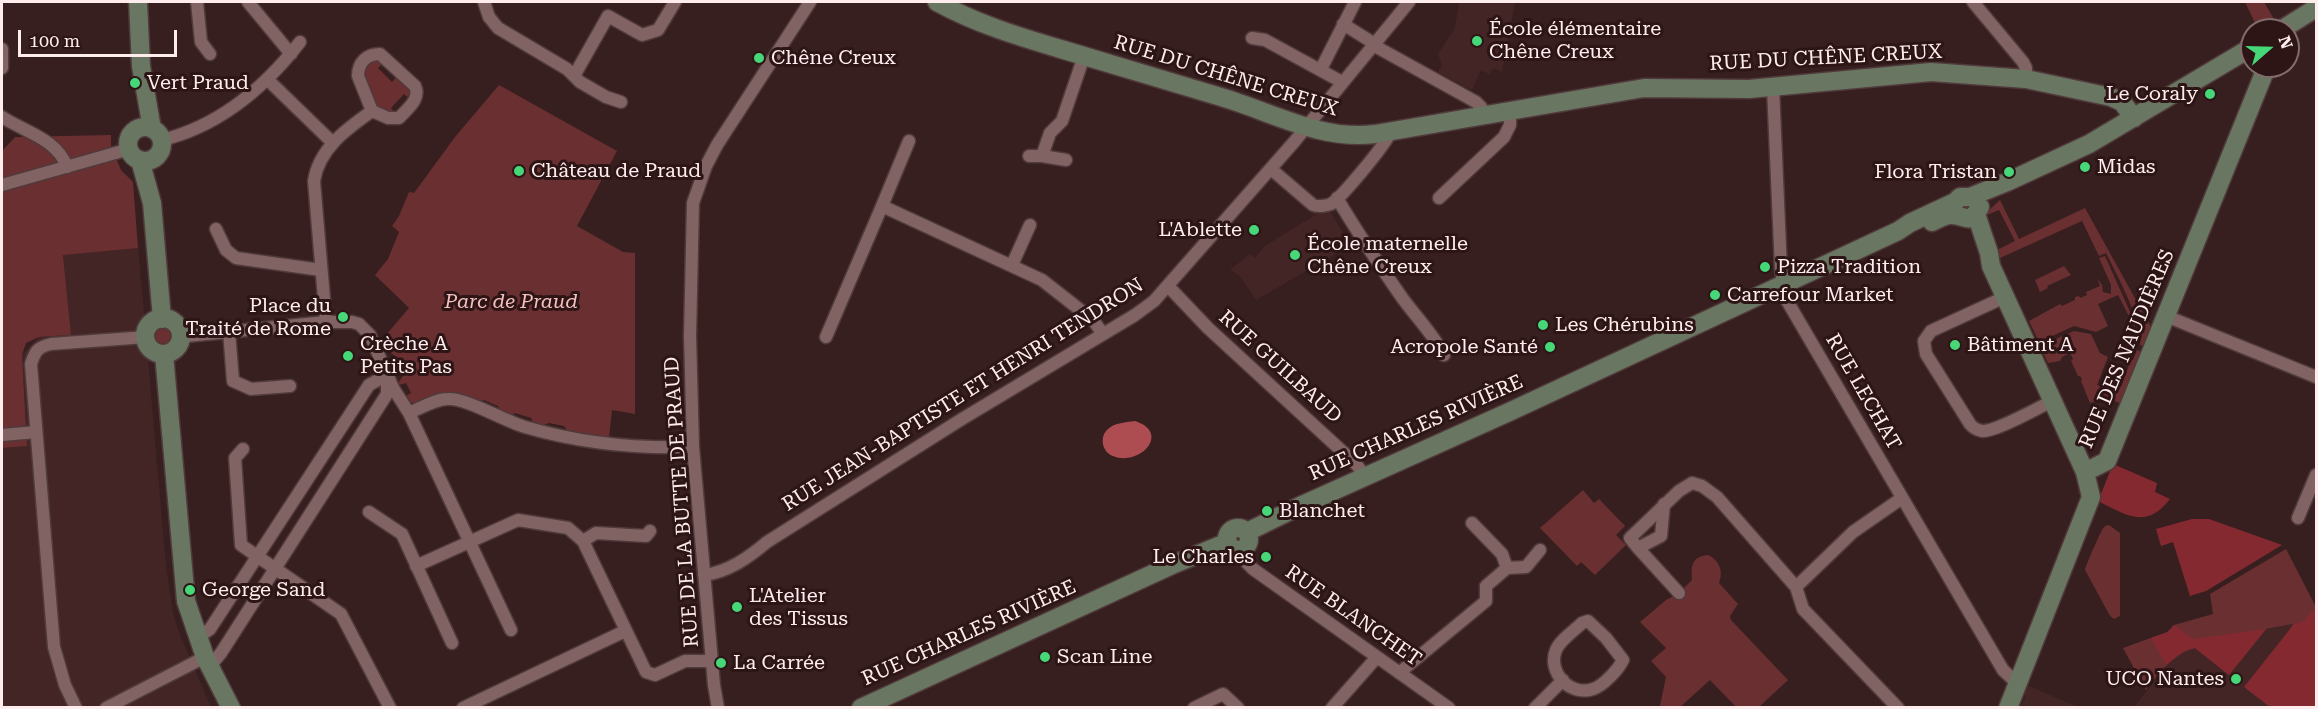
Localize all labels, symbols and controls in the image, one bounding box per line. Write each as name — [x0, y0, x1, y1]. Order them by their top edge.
place label: École élémentaire Chêne Creux — [1489, 17, 1661, 64]
scale bar — [21, 18, 180, 56]
north arrow — [2240, 18, 2300, 78]
text: 100 m — [29, 30, 80, 51]
street label: RUE DU CHÊNE CREUX — [1111, 30, 1341, 122]
text: N — [2274, 33, 2297, 51]
marker: École élémentaire Chêne Creux — [1470, 34, 1484, 48]
street label: RUE DU CHÊNE CREUX — [1709, 40, 1943, 76]
place label: Chêne Creux — [771, 46, 896, 70]
marker: Chêne Creux — [752, 51, 766, 65]
place label: Vert Praud — [147, 71, 249, 95]
marker: Vert Praud — [128, 76, 142, 90]
place label: Le Coraly — [2106, 82, 2198, 106]
marker: Le Coraly — [2203, 87, 2217, 101]
place label: Midas — [2097, 155, 2156, 179]
place label: Château de Praud — [531, 159, 701, 183]
place label: Flora Tristan — [1874, 160, 1997, 184]
marker: Midas — [2078, 160, 2092, 174]
marker: Château de Praud — [512, 164, 526, 178]
marker: Flora Tristan — [2002, 165, 2016, 179]
place label: L'Ablette — [1158, 218, 1242, 242]
marker: L'Ablette — [1247, 223, 1261, 237]
place label: École maternelle Chêne Creux — [1307, 232, 1468, 279]
street label: RUE DES NAUDIÈRES — [2074, 246, 2180, 452]
marker: École maternelle Chêne Creux — [1288, 248, 1302, 262]
place label: Pizza Tradition — [1777, 255, 1921, 279]
marker: Pizza Tradition — [1758, 260, 1772, 274]
street label: RUE JEAN-BAPTISTE ET HENRI TENDRON — [778, 273, 1148, 517]
place label: Carrefour Market — [1727, 283, 1893, 307]
marker: Carrefour Market — [1708, 288, 1722, 302]
park label: Parc de Praud — [444, 290, 578, 314]
place label: Place du Traité de Rome — [185, 294, 331, 341]
street label: RUE GUILBAUD — [1214, 306, 1346, 428]
marker: Place du Traité de Rome — [336, 310, 350, 324]
place label: Les Chérubins — [1555, 313, 1694, 337]
marker: Les Chérubins — [1536, 318, 1550, 332]
street label: RUE LECHAT — [1820, 330, 1906, 454]
place label: Crèche A Petits Pas — [360, 332, 452, 379]
place label: Bâtiment A — [1967, 333, 2073, 357]
place label: Acropole Santé — [1390, 335, 1538, 359]
marker: Bâtiment A — [1948, 338, 1962, 352]
marker: Acropole Santé — [1543, 340, 1557, 354]
marker: Crèche A Petits Pas — [341, 349, 355, 363]
street label: RUE DE LA BUTTE DE PRAUD — [660, 356, 704, 648]
street label: RUE CHARLES RIVIÈRE — [1305, 370, 1527, 486]
place label: Blanchet — [1279, 499, 1365, 523]
marker: Blanchet — [1260, 504, 1274, 518]
place label: Le Charles — [1153, 545, 1254, 569]
marker: Le Charles — [1259, 550, 1273, 564]
street label: RUE BLANCHET — [1280, 560, 1426, 672]
street label: RUE CHARLES RIVIÈRE — [858, 575, 1080, 691]
place label: George Sand — [202, 578, 325, 602]
marker: George Sand — [183, 583, 197, 597]
place label: L'Atelier des Tissus — [749, 584, 848, 631]
marker: L'Atelier des Tissus — [730, 600, 744, 614]
place label: Scan Line — [1057, 645, 1152, 669]
marker: Scan Line — [1038, 650, 1052, 664]
place label: La Carrée — [733, 651, 825, 675]
marker: La Carrée — [714, 656, 728, 670]
place label: UCO Nantes — [2106, 667, 2224, 691]
marker: UCO Nantes — [2229, 672, 2243, 686]

